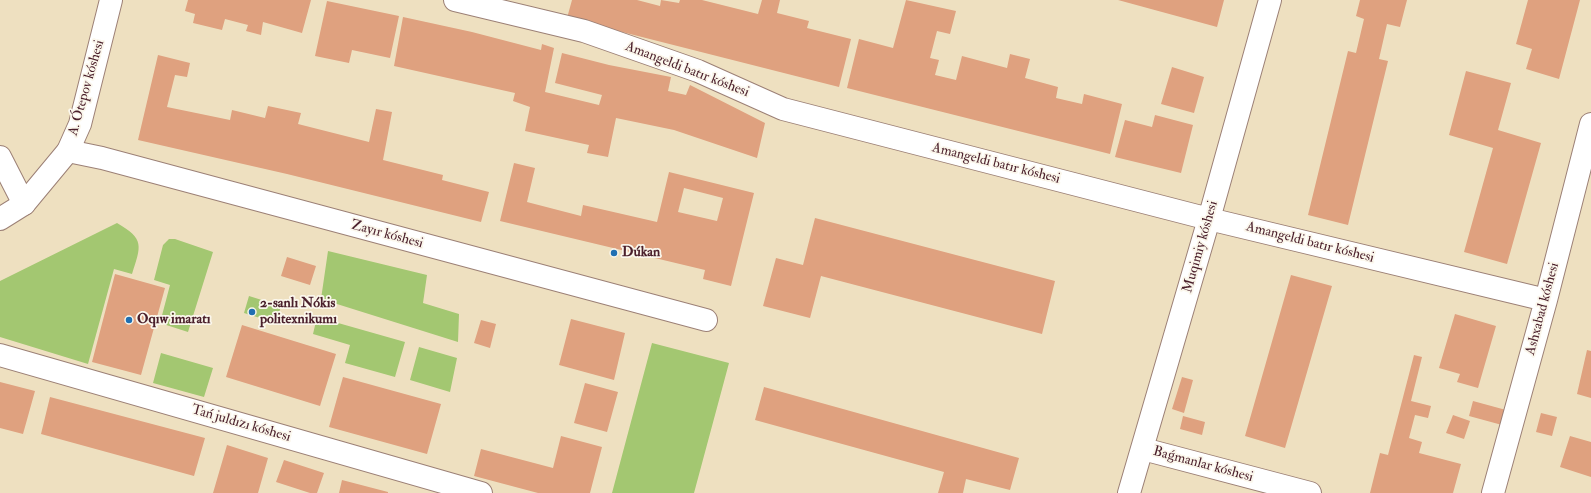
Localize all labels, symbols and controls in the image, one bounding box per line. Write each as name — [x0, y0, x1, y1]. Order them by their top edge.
street label: A. Ótepov kóshesi — [65, 38, 109, 138]
street label: Amangeldi batır kóshesi — [623, 39, 751, 101]
street label: Amangeldi batır kóshesi — [930, 140, 1062, 188]
street label: Muqimiy kóshesi — [1180, 199, 1222, 295]
street label: Zayır kóshesi — [349, 217, 425, 253]
street label: Amangeldi batır kóshesi — [1244, 219, 1376, 267]
place label: Dúkan — [622, 245, 660, 261]
marker: Dúkan — [609, 248, 619, 258]
street label: Ashxabad kóshesi — [1523, 261, 1563, 357]
place label: 2-sanlı Nókis politexnikumı — [260, 296, 337, 328]
marker: 2-sanlı Nókis politexnikumı — [247, 307, 257, 317]
place label: Oqıw imaratı — [137, 312, 211, 328]
marker: Oqıw imaratı — [124, 315, 134, 325]
street label: Tań juldızı kóshesi — [189, 402, 293, 446]
street label: Baǵmanlar kóshesi — [1151, 444, 1255, 486]

